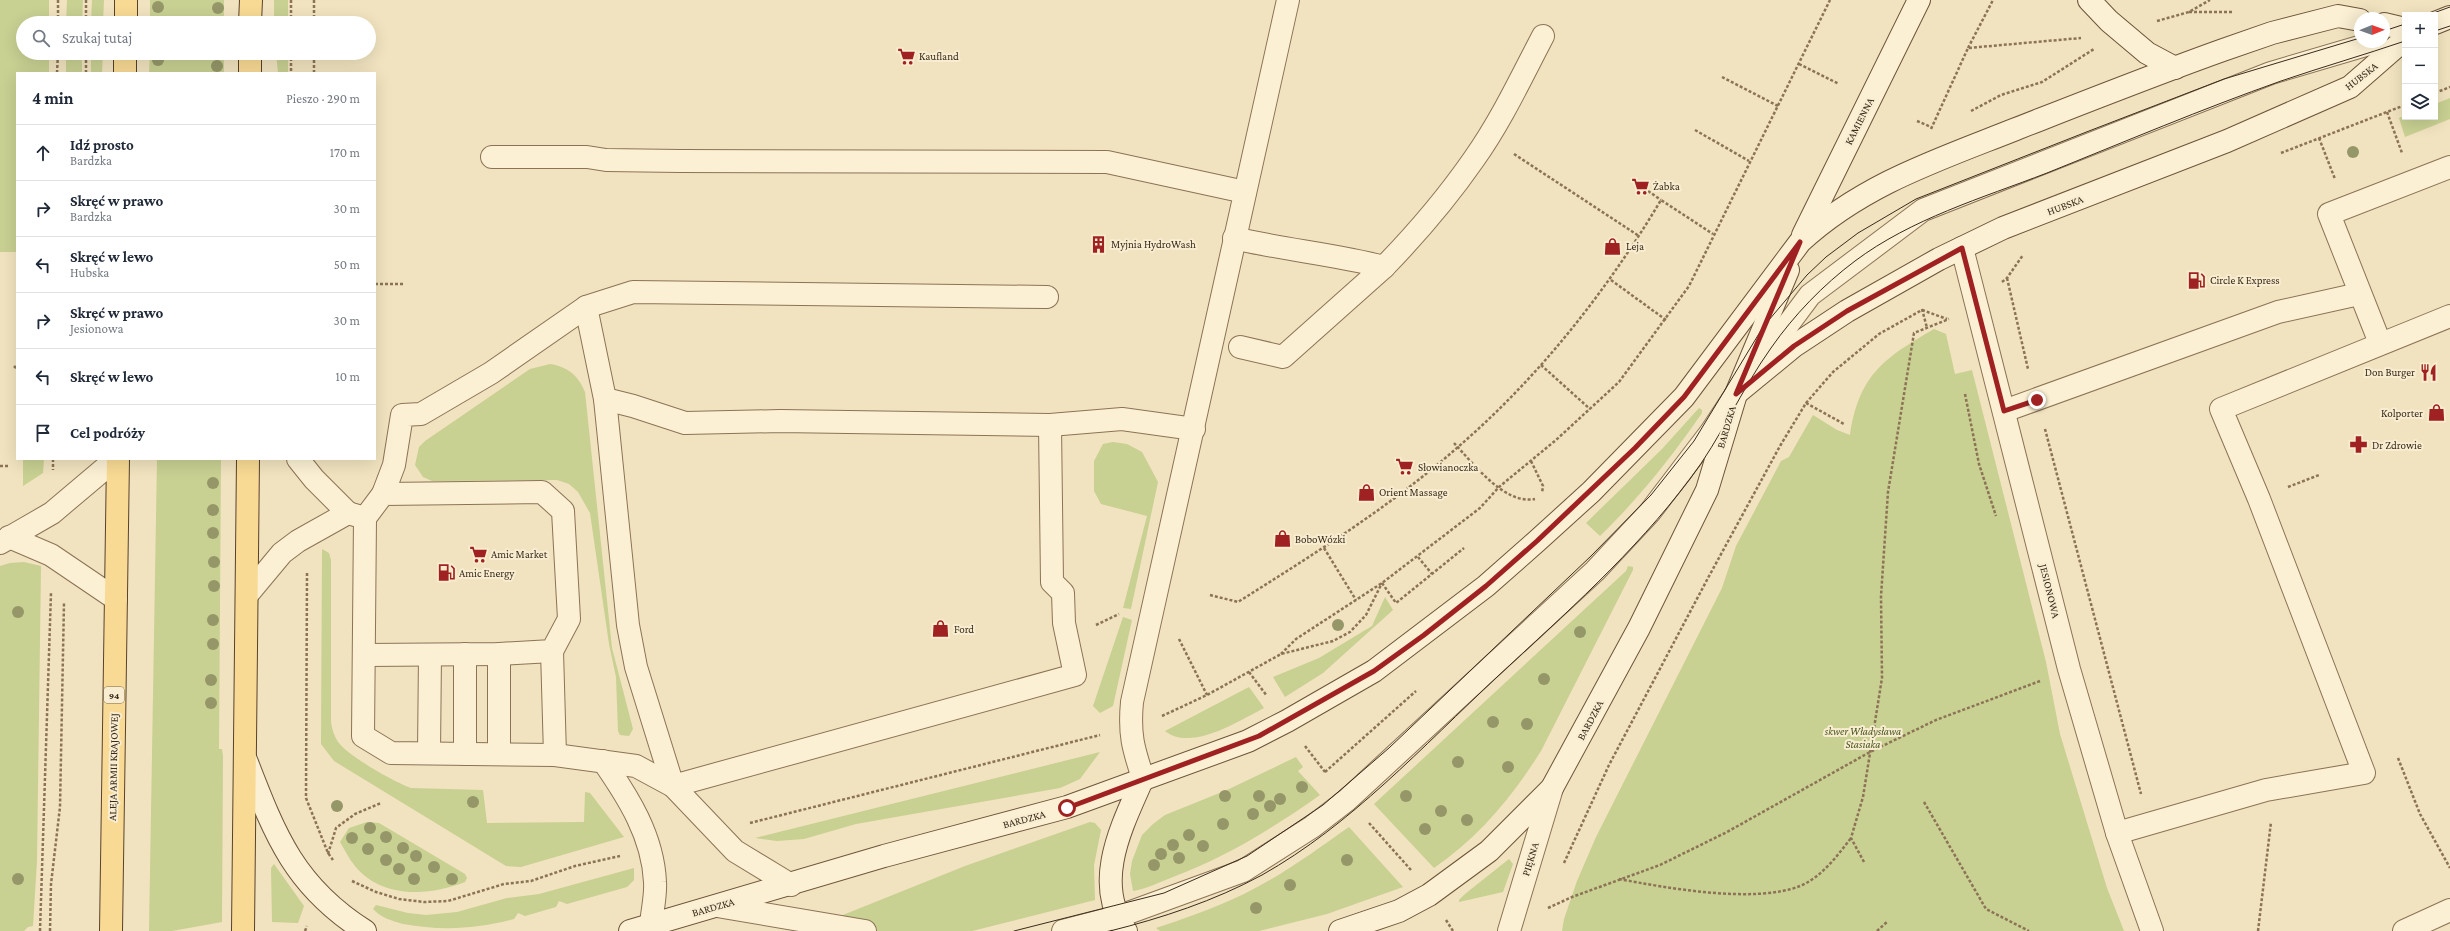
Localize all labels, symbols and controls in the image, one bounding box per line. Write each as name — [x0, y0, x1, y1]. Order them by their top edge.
north arrow — [2354, 12, 2390, 48]
map controls — [2402, 12, 2438, 120]
button: + — [2402, 12, 2438, 48]
search box — [16, 16, 376, 60]
icon: search — [30, 27, 52, 49]
text: Szukaj tutaj — [62, 30, 132, 46]
supermarket icon: Kaufland — [896, 46, 916, 66]
button: − — [2402, 48, 2438, 84]
place label: Kaufland — [919, 50, 959, 62]
street label: HUBSKA — [2342, 59, 2380, 92]
button: layers — [2402, 84, 2438, 120]
text: 4 min — [32, 89, 74, 108]
text: Pieszo · 290 m — [286, 91, 360, 106]
street label: KAMIENNA — [1842, 95, 1876, 147]
text: Idź prosto — [70, 137, 134, 153]
icon: ahead — [32, 142, 54, 164]
text: 170 m — [330, 145, 360, 160]
text: Bardzka — [70, 153, 112, 168]
supermarket icon: Żabka — [1630, 176, 1650, 196]
place label: Żabka — [1653, 180, 1680, 192]
street label: HUBSKA — [2045, 192, 2086, 217]
text: Skręć w prawo — [70, 193, 163, 209]
icon: right — [32, 198, 54, 220]
text: 30 m — [334, 201, 360, 216]
text: Bardzka — [70, 209, 112, 224]
building icon: Myjnia HydroWash — [1088, 234, 1108, 254]
shop icon: Leja — [1603, 236, 1623, 256]
place label: Myjnia HydroWash — [1111, 238, 1196, 251]
place label: Leja — [1626, 240, 1644, 253]
text: Skręć w lewo — [70, 249, 153, 265]
icon: left — [32, 254, 54, 276]
text: 50 m — [334, 257, 360, 272]
text: Hubska — [70, 265, 109, 280]
fuel station icon: Circle K Express — [2187, 270, 2207, 290]
place label: Circle K Express — [2210, 274, 2280, 287]
text: Skręć w prawo — [70, 305, 163, 321]
icon: right — [32, 310, 54, 332]
text: 30 m — [334, 313, 360, 328]
text: Jesionowa — [70, 321, 123, 336]
restaurant icon: Don Burger — [2418, 362, 2438, 382]
icon: left — [32, 366, 54, 388]
place label: Don Burger — [2365, 366, 2415, 379]
text: Skręć w lewo — [70, 369, 153, 385]
text: 10 m — [335, 369, 360, 384]
route end — [2028, 391, 2046, 409]
shop icon: Kolporter — [2426, 403, 2446, 423]
street label: BARDZKA — [1714, 404, 1738, 450]
place label: Kolporter — [2381, 407, 2423, 420]
icon: arrive — [32, 422, 54, 444]
text: Cel podróży — [70, 425, 145, 441]
pharmacy icon: Dr Zdrowie — [2349, 435, 2369, 455]
place label: Dr Zdrowie — [2372, 439, 2422, 451]
supermarket icon: Słowianoczka — [1395, 457, 1415, 477]
place label: Słowianoczka — [1418, 461, 1478, 473]
shop icon: Orient Massage — [1356, 482, 1376, 502]
place label: Orient Massage — [1379, 486, 1448, 499]
shop icon: BoboWózki — [1272, 529, 1292, 549]
place label: BoboWózki — [1295, 533, 1346, 545]
supermarket icon: Amic Market — [468, 544, 488, 564]
place label: Amic Market — [491, 548, 548, 560]
street label: JESIONOWA — [2036, 562, 2063, 620]
fuel station icon: Amic Energy — [436, 563, 456, 583]
place label: Amic Energy — [459, 567, 515, 580]
shop icon: Ford — [931, 619, 951, 639]
place label: Ford — [954, 623, 974, 635]
road number: 94 — [104, 687, 124, 703]
street label: BARDZKA — [1574, 697, 1606, 742]
street label: ALEJA ARMII KRAJOWEJ — [106, 713, 121, 821]
park label: skwer Władysława Stasiaka — [1824, 725, 1901, 750]
route start — [1058, 799, 1076, 817]
street label: BARDZKA — [1001, 807, 1047, 830]
street label: PIĘKNA — [1519, 840, 1542, 878]
street label: BARDZKA — [690, 895, 736, 919]

